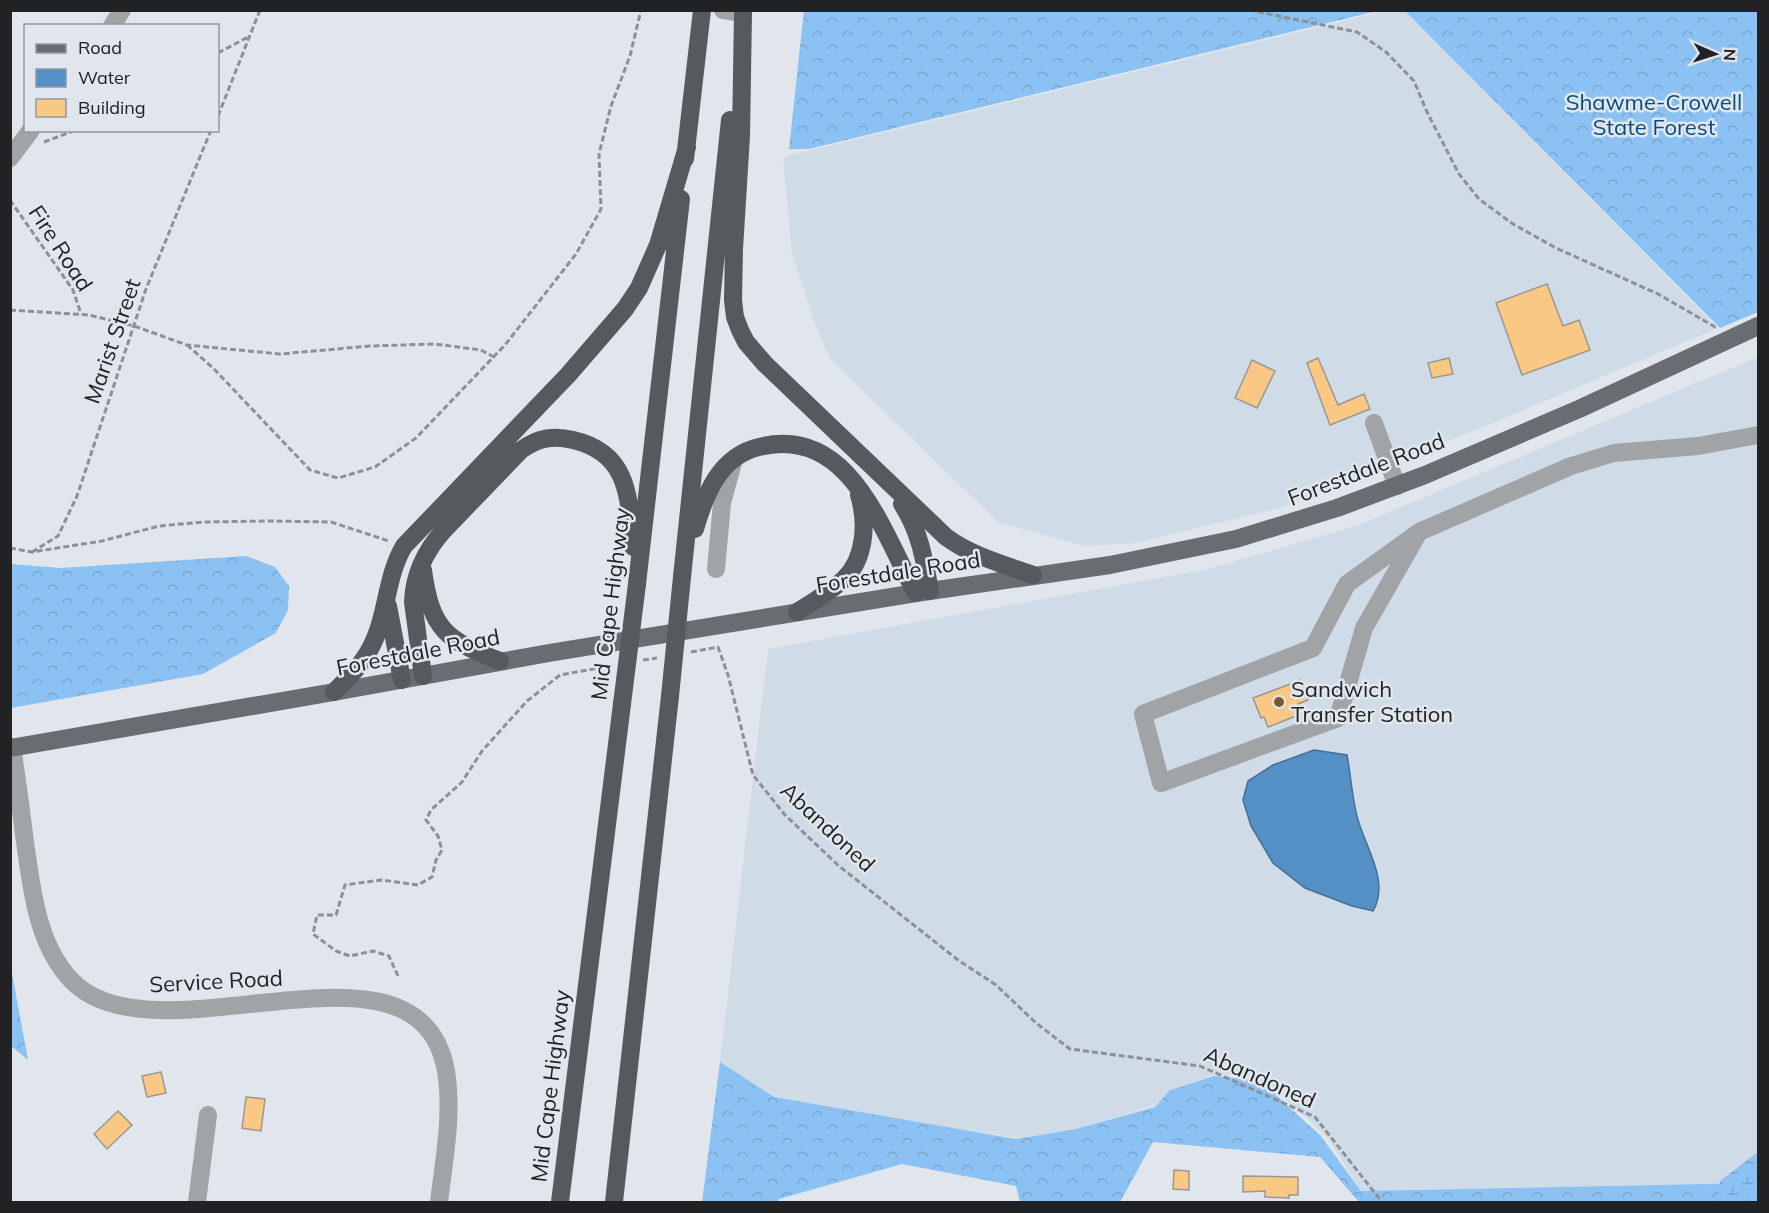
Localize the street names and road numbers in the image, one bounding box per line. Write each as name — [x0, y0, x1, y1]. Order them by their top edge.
street label: Fire Road — [23, 200, 99, 296]
street label: Marist Street — [78, 275, 147, 407]
street label: Forestdale Road — [1283, 426, 1449, 512]
street label: Mid Cape Highway — [584, 506, 636, 702]
street label: Forestdale Road — [814, 545, 982, 599]
street label: Forestdale Road — [334, 622, 502, 682]
street label: Abandoned — [775, 776, 881, 878]
street label: Service Road — [149, 964, 283, 998]
street label: Mid Cape Highway — [524, 988, 576, 1184]
street label: Abandoned — [1200, 1040, 1320, 1114]

